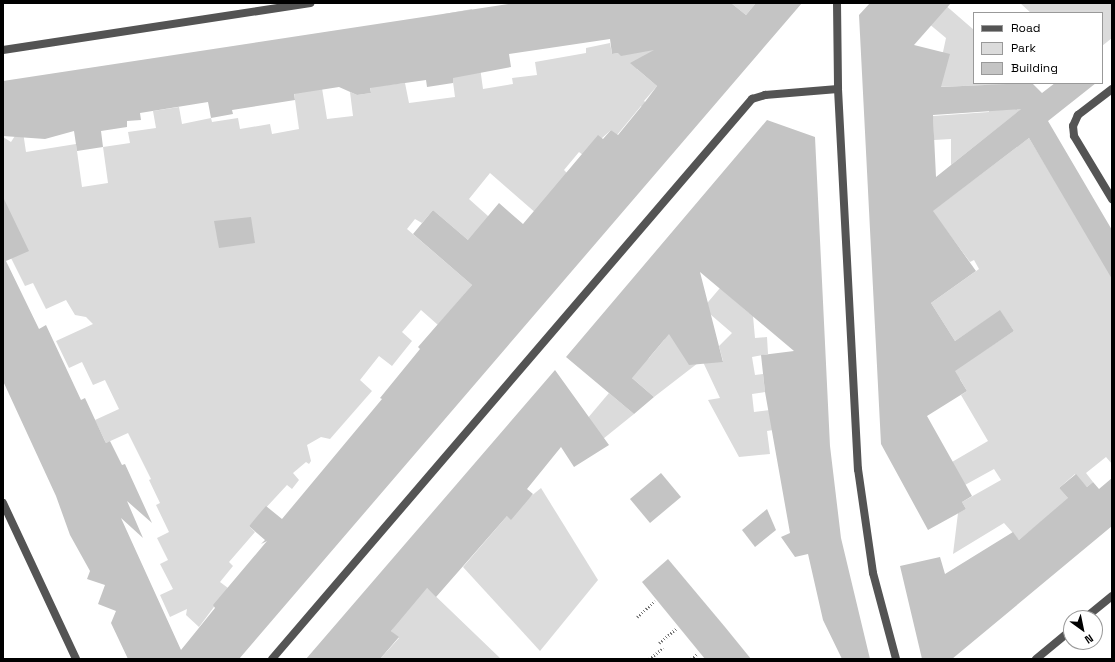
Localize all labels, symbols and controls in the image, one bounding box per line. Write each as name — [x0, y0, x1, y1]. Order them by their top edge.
legend — [973, 12, 1103, 84]
text: Road — [1011, 20, 1040, 36]
text: Park — [1011, 40, 1036, 56]
text: Building — [1011, 60, 1058, 76]
north arrow — [1063, 610, 1103, 650]
text: N — [1082, 631, 1096, 647]

